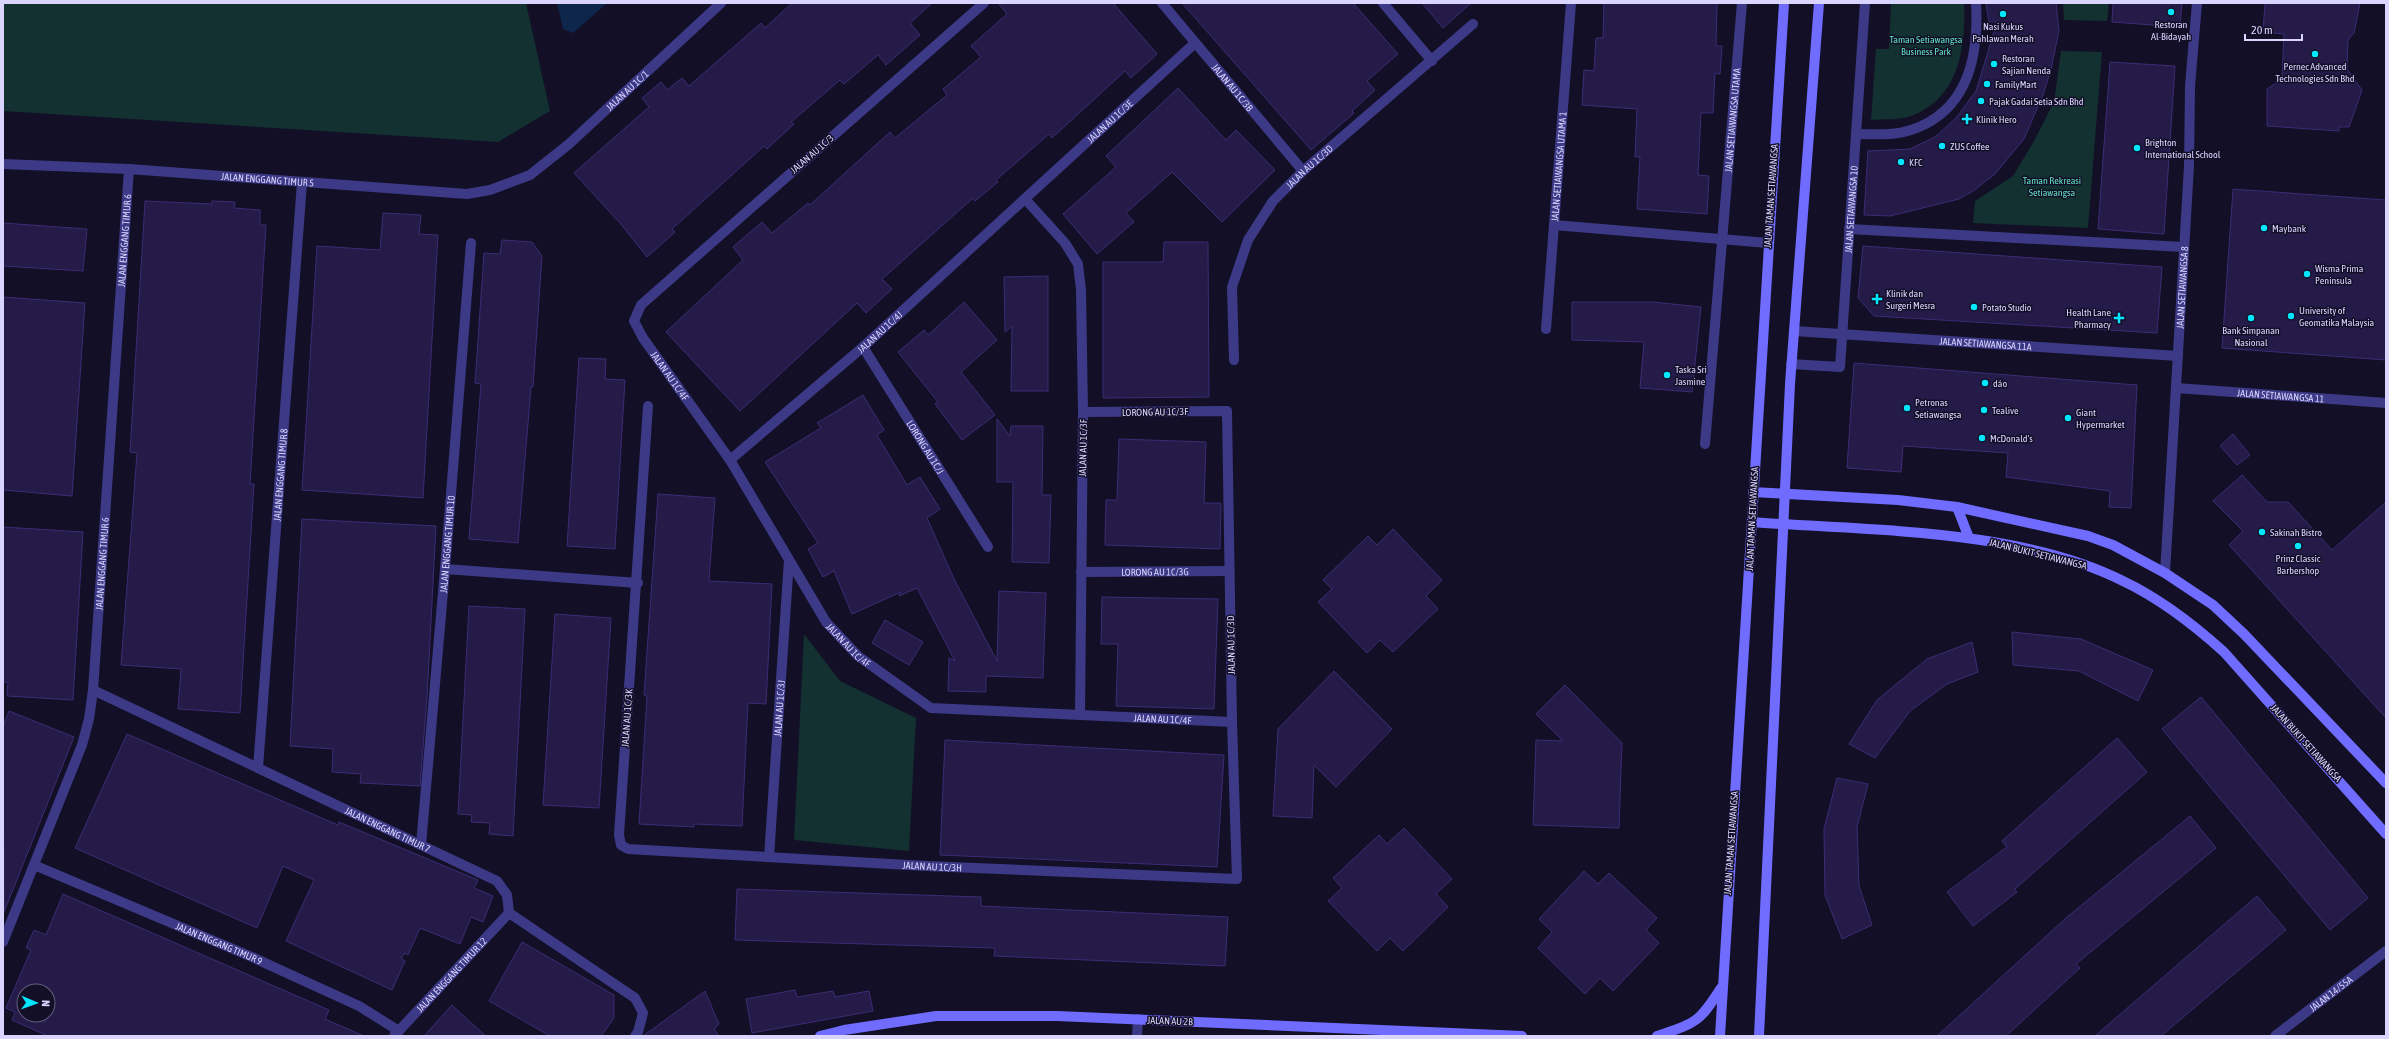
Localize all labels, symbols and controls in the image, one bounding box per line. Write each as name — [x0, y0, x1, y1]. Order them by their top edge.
marker: Restoran Al-Bidayah — [2166, 7, 2176, 17]
marker: Nasi Kukus Pahlawan Merah — [1998, 9, 2008, 19]
scale bar — [2245, 16, 2302, 42]
place label: Restoran Al-Bidayah — [2151, 19, 2191, 42]
place label: Nasi Kukus Pahlawan Merah — [1972, 21, 2034, 44]
text: 20 m — [2251, 23, 2273, 37]
park label: Taman Setiawangsa Business Park — [1890, 34, 1963, 57]
marker: Pernec Advanced Technologies Sdn Bhd — [2310, 49, 2320, 59]
place label: Restoran Sajian Nenda — [2002, 53, 2051, 76]
marker: Restoran Sajian Nenda — [1989, 59, 1999, 69]
street label: JALAN AU 1C/3B — [1210, 61, 1256, 113]
place label: Pernec Advanced Technologies Sdn Bhd — [2275, 61, 2355, 84]
street label: JALAN AU 1C/1 — [604, 68, 651, 112]
street label: JALAN SETIAWANGSA UTAMA — [1722, 68, 1742, 173]
marker: FamilyMart — [1982, 79, 1992, 89]
place label: FamilyMart — [1995, 79, 2037, 90]
marker: Pajak Gadai Setia Sdn Bhd — [1976, 96, 1986, 106]
place label: Pajak Gadai Setia Sdn Bhd — [1989, 96, 2084, 107]
street label: JALAN AU 1C/3E — [1085, 97, 1135, 145]
street label: JALAN SETIAWANGSA UTAMA 1 — [1549, 111, 1568, 222]
marker: Klinik Hero — [1961, 113, 1973, 125]
place label: Klinik Hero — [1976, 114, 2017, 125]
street label: JALAN AU 1C/3 — [788, 132, 836, 176]
place label: Brighton International School — [2145, 137, 2221, 160]
marker: ZUS Coffee — [1937, 141, 1947, 151]
place label: ZUS Coffee — [1950, 141, 1990, 152]
street label: JALAN AU 1C/3D — [1284, 142, 1335, 190]
marker: Brighton International School — [2132, 143, 2142, 153]
street label: JALAN TAMAN SETIAWANGSA — [1762, 144, 1780, 248]
marker: KFC — [1896, 157, 1906, 167]
place label: KFC — [1909, 157, 1923, 168]
street label: JALAN SETIAWANGSA 10 — [1842, 165, 1859, 253]
street label: JALAN ENGGANG TIMUR 5 — [221, 170, 315, 188]
park label: Taman Rekreasi Setiawangsa — [2023, 175, 2081, 198]
street label: JALAN ENGGANG TIMUR 6 — [115, 193, 133, 287]
marker: Maybank — [2259, 223, 2269, 233]
place label: Maybank — [2272, 223, 2307, 234]
street label: JALAN SETIAWANGSA 8 — [2174, 246, 2190, 329]
place label: Wisma Prima Peninsula — [2315, 263, 2364, 286]
marker: Wisma Prima Peninsula — [2302, 269, 2312, 279]
place label: Klinik dan Surgeri Mesra — [1886, 288, 1935, 311]
marker: Klinik dan Surgeri Mesra — [1871, 293, 1883, 305]
marker: Potato Studio — [1969, 302, 1979, 312]
place label: Potato Studio — [1982, 302, 2032, 313]
place label: University of Geomatika Malaysia — [2299, 305, 2375, 328]
place label: Health Lane Pharmacy — [2066, 307, 2111, 330]
street label: JALAN AU 1C/4J — [855, 309, 904, 355]
marker: University of Geomatika Malaysia — [2286, 311, 2296, 321]
marker: Health Lane Pharmacy — [2114, 313, 2124, 323]
marker: Bank Simpanan Nasional — [2246, 313, 2256, 323]
place label: Bank Simpanan Nasional — [2222, 325, 2280, 348]
street label: JALAN SETIAWANGSA 11A — [1939, 335, 2032, 352]
street label: JALAN AU 1C/4F — [649, 349, 691, 402]
place label: Taska Sri Jasmine — [1675, 364, 1707, 387]
marker: Taska Sri Jasmine — [1662, 370, 1672, 380]
marker: dáo — [1980, 378, 1990, 388]
place label: dáo — [1993, 378, 2007, 389]
street label: JALAN SETIAWANGSA 11 — [2237, 387, 2325, 404]
place label: Petronas Setiawangsa — [1915, 397, 1962, 420]
marker: Petronas Setiawangsa — [1902, 403, 1912, 413]
marker: Tealive — [1979, 405, 1989, 415]
place label: Tealive — [1992, 405, 2019, 416]
street label: LORONG AU 1C/3F — [1122, 406, 1188, 418]
place label: Giant Hypermarket — [2076, 407, 2125, 430]
marker: Giant Hypermarket — [2063, 413, 2073, 423]
street label: LORONG AU 1C/J — [905, 418, 946, 476]
street label: JALAN AU 1C/3F — [1077, 419, 1089, 477]
street label: JALAN ENGGANG TIMUR 8 — [271, 428, 289, 522]
marker: McDonald's — [1977, 433, 1987, 443]
place label: McDonald's — [1990, 433, 2033, 444]
street label: JALAN TAMAN SETIAWANGSA — [1744, 467, 1760, 571]
street label: JALAN ENGGANG TIMUR 10 — [437, 495, 456, 593]
street label: JALAN ENGGANG TIMUR 6 — [93, 517, 110, 611]
marker: Sakinah Bistro — [2257, 527, 2267, 537]
place label: Sakinah Bistro — [2270, 527, 2322, 538]
street label: JALAN BUKIT SETIAWANGSA — [1988, 537, 2088, 571]
marker: Prinz Classic Barbershop — [2293, 541, 2303, 551]
place label: Prinz Classic Barbershop — [2276, 553, 2321, 576]
street label: LORONG AU 1C/3G — [1121, 566, 1189, 577]
street label: JALAN AU 1C/3D — [1225, 615, 1237, 675]
street label: JALAN AU 1C/4F — [824, 621, 873, 669]
street label: JALAN AU 1C/3J — [772, 680, 786, 737]
street label: JALAN AU 1C/3K — [619, 688, 635, 748]
street label: JALAN BUKIT SETIAWANGSA — [2268, 702, 2344, 784]
street label: JALAN AU 1C/4F — [1134, 712, 1192, 726]
street label: JALAN TAMAN SETIAWANGSA — [1722, 791, 1740, 895]
street label: JALAN ENGGANG TIMUR 7 — [343, 804, 432, 854]
street label: JALAN AU 1C/3H — [902, 859, 962, 873]
street label: JALAN ENGGANG TIMUR 9 — [174, 920, 265, 967]
street label: JALAN ENGGANG TIMUR 12 — [414, 935, 489, 1014]
street label: JALAN 14/55A — [2307, 973, 2354, 1013]
north arrow — [16, 983, 56, 1023]
text: N — [40, 1000, 52, 1007]
street label: JALAN AU 2B — [1147, 1015, 1193, 1027]

